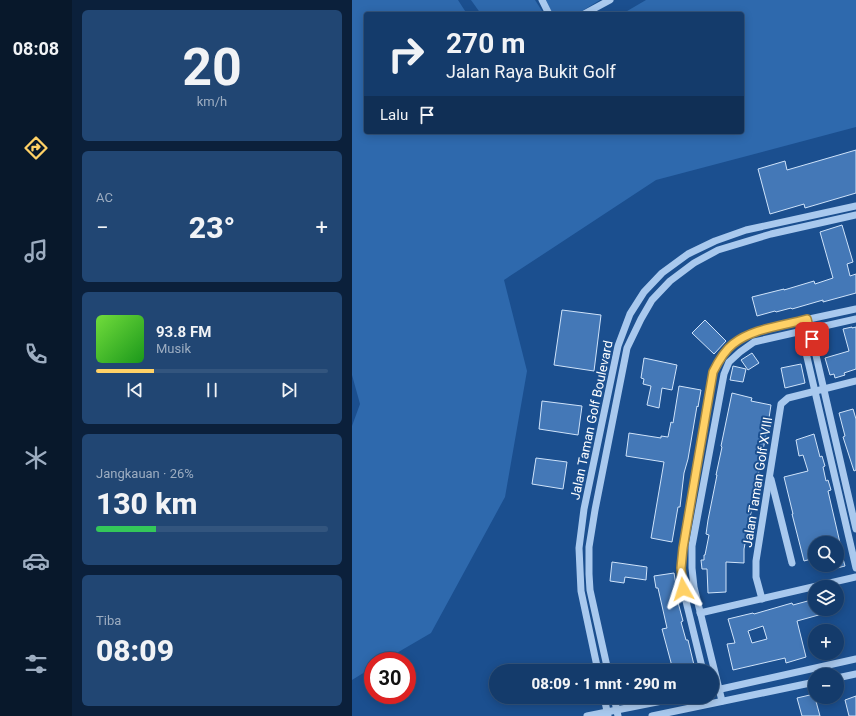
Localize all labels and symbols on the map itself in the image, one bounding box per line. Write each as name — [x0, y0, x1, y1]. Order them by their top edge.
pin — [795, 322, 829, 356]
street label: Jalan Taman Golf Boulevard — [567, 339, 616, 501]
street label: Jalan Taman Golf XVIII — [740, 416, 775, 548]
position arrow — [662, 568, 704, 610]
speed limit sign: 30 — [364, 652, 416, 704]

